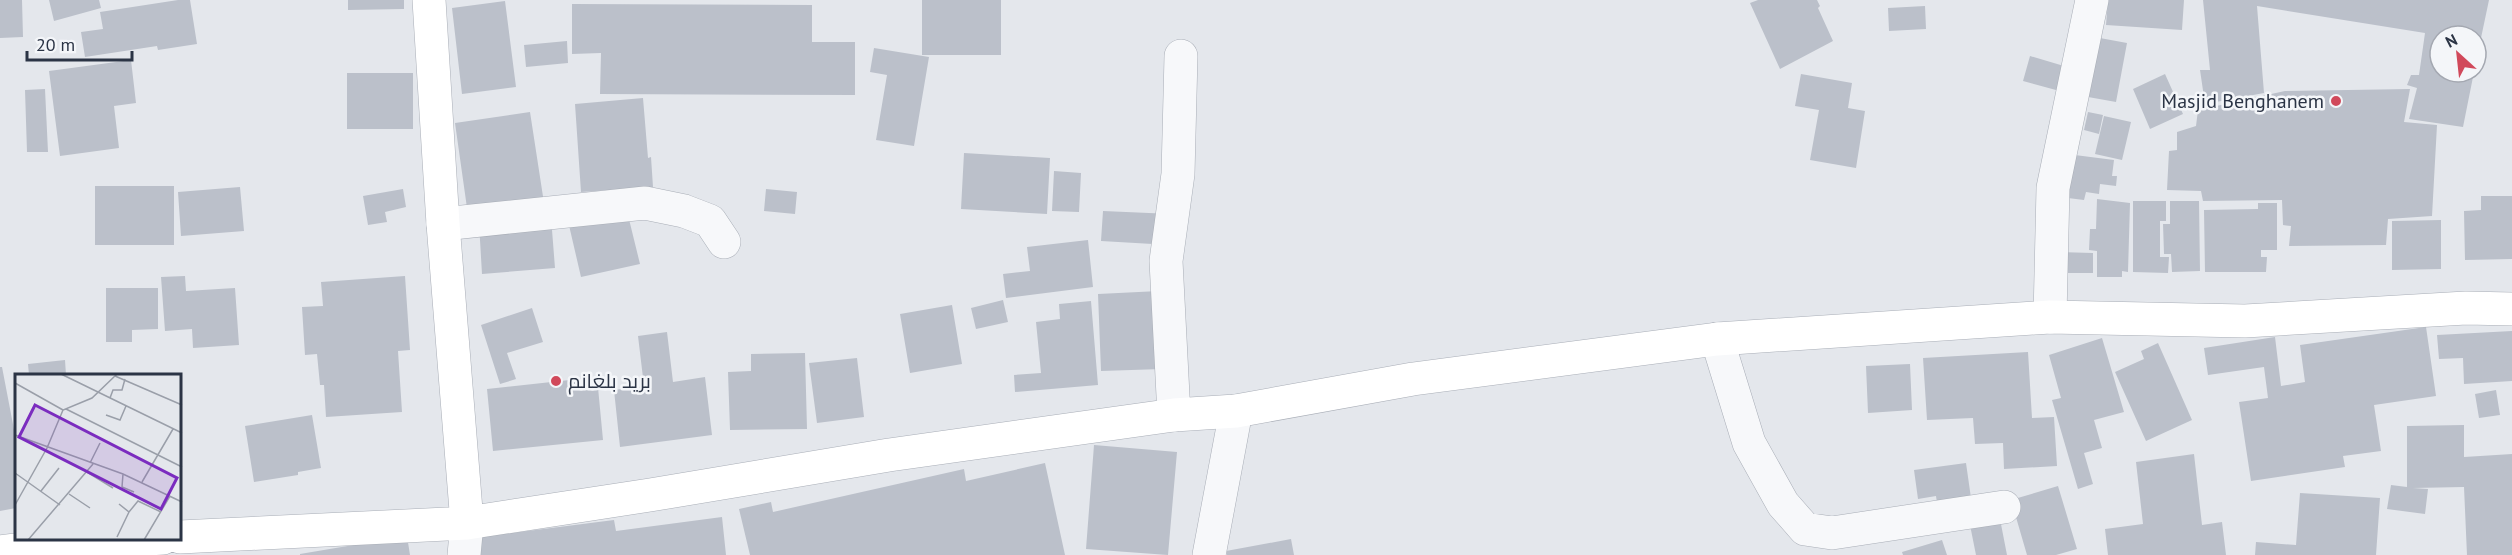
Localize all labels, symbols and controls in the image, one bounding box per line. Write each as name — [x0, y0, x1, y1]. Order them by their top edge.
scale bar — [27, 24, 132, 62]
north arrow — [2428, 24, 2488, 84]
text: N — [2442, 29, 2460, 52]
text: 20 m — [36, 33, 75, 56]
place label: Masjid Benghanem — [2161, 88, 2324, 114]
marker: Masjid Benghanem — [2329, 94, 2343, 108]
place label: بريد بلغانم — [568, 368, 651, 395]
inset map — [15, 374, 182, 540]
marker: بريد بلغانم — [549, 374, 563, 388]

